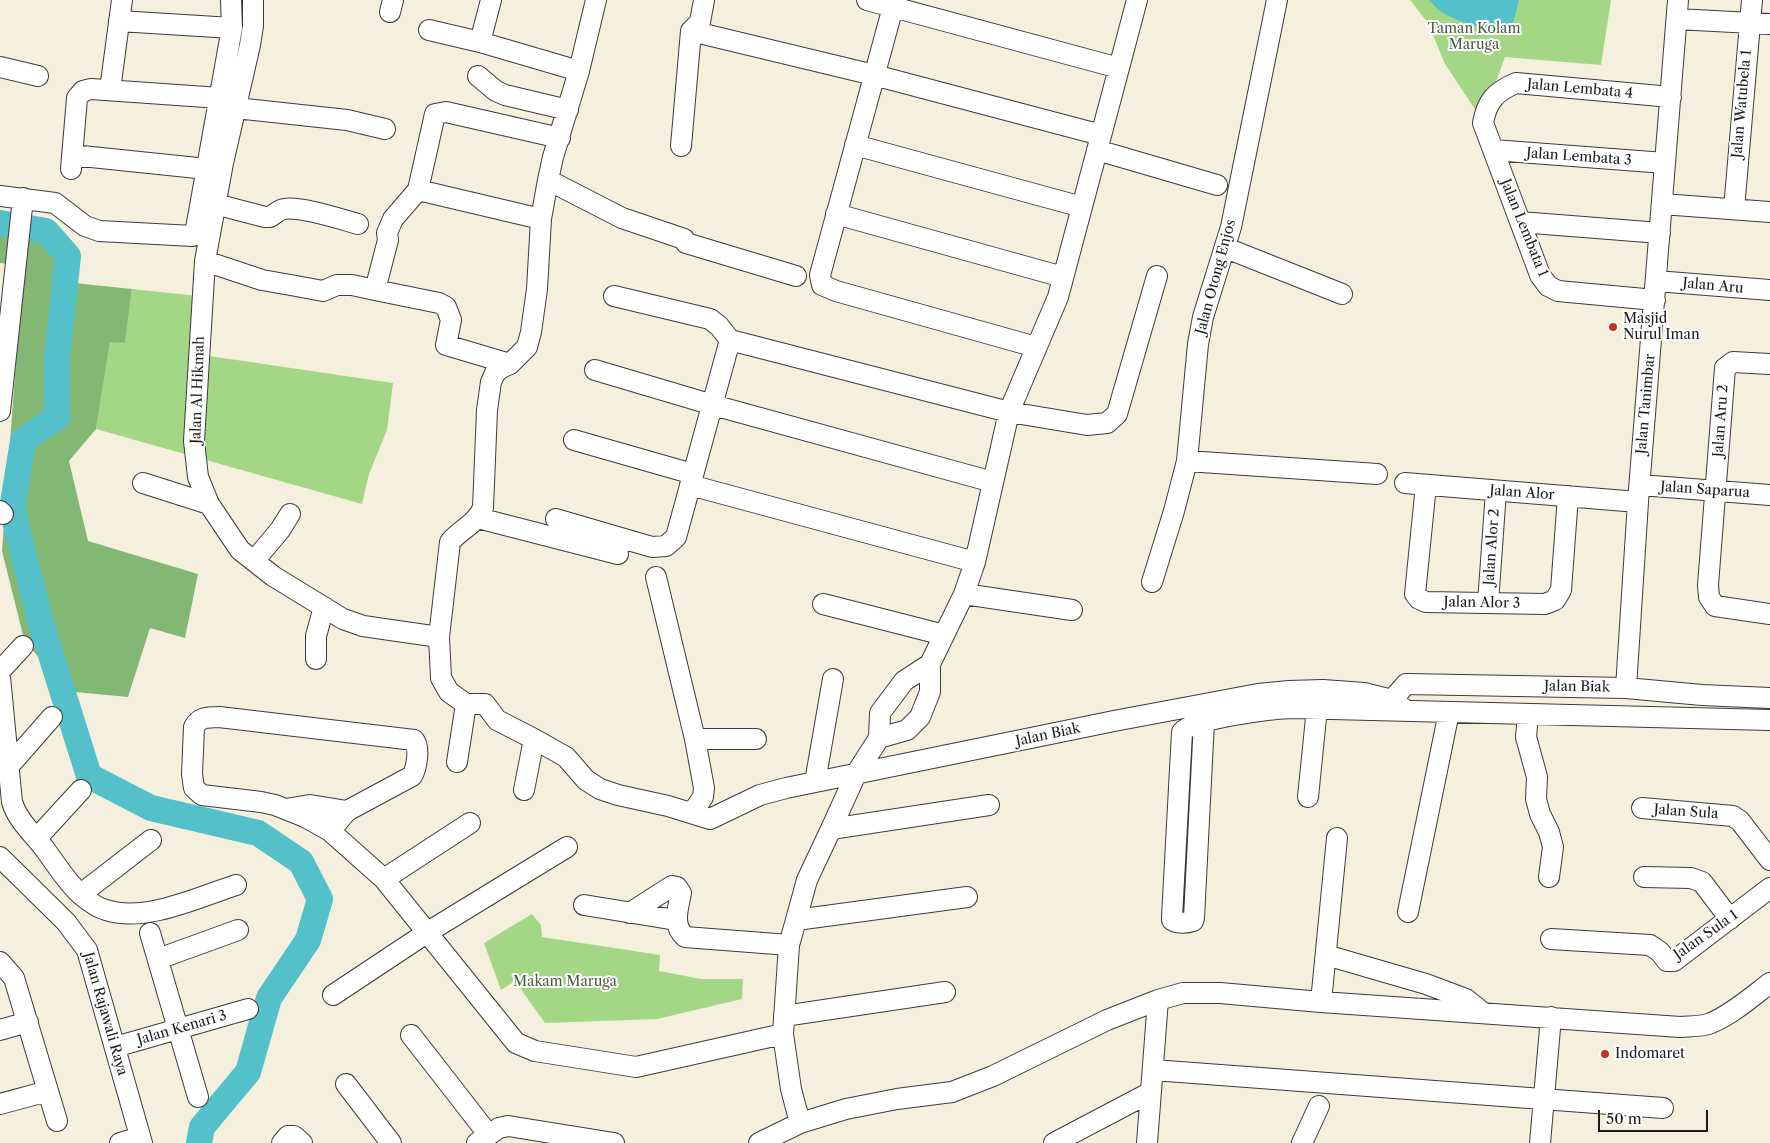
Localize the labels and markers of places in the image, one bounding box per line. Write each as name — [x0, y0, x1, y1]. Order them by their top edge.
place label: Masjid Nurul Iman — [1623, 311, 1700, 344]
marker: Masjid Nurul Iman — [1607, 321, 1619, 333]
place label: Indomaret — [1615, 1046, 1685, 1062]
marker: Indomaret — [1599, 1048, 1611, 1060]

